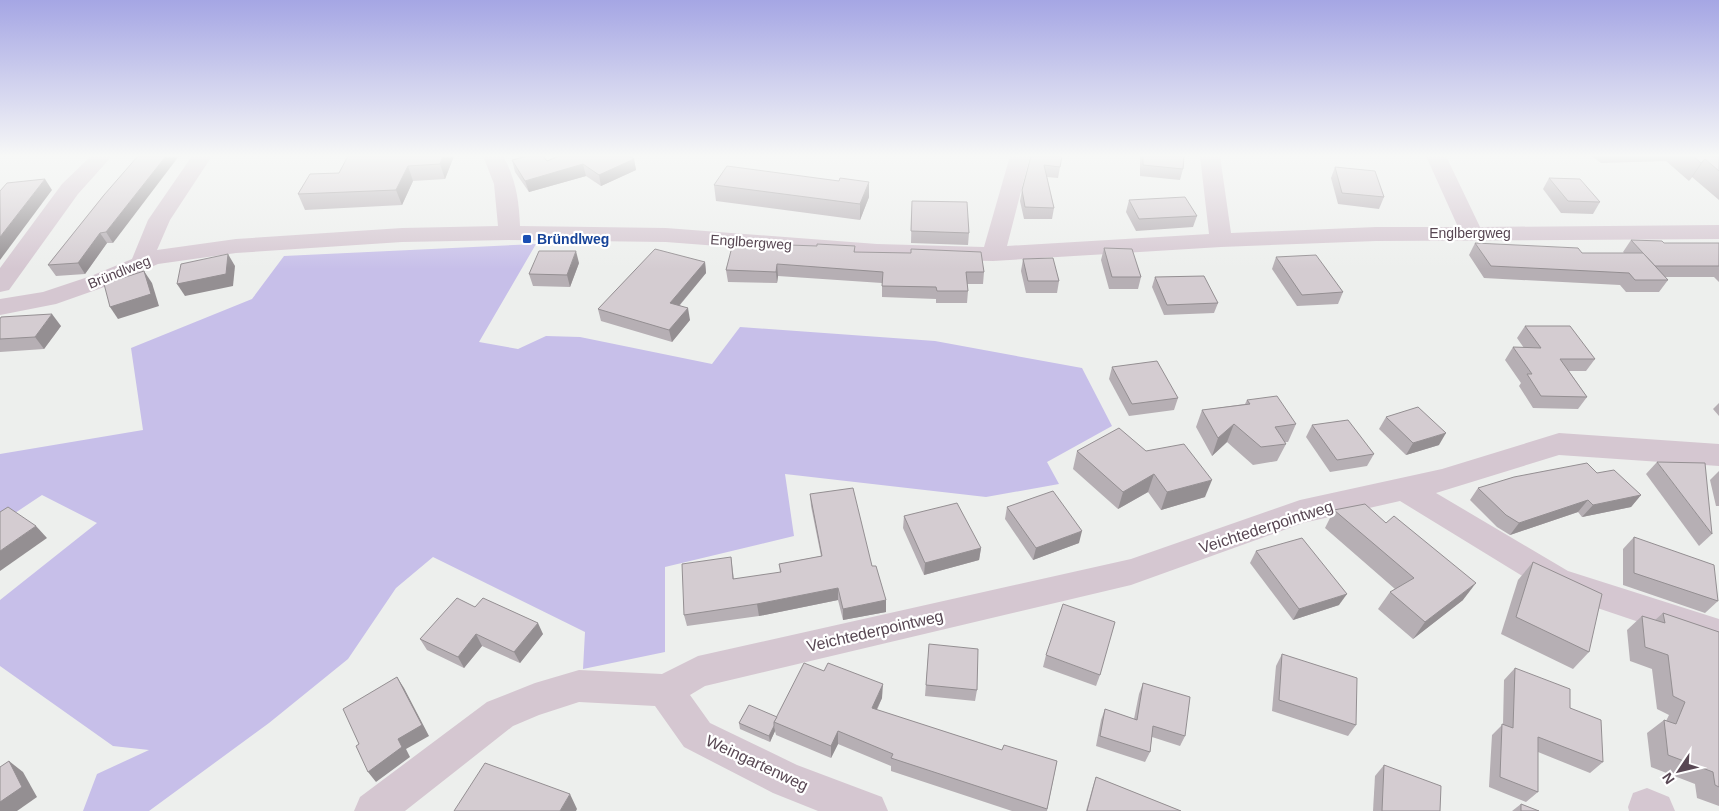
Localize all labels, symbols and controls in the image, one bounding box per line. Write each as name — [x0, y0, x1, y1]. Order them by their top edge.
street label: Englbergweg — [1429, 225, 1511, 241]
place label: Bründlweg — [537, 231, 609, 247]
street label: Englbergweg — [710, 231, 792, 253]
marker: Bründlweg — [521, 233, 533, 245]
street label: Bründlweg — [85, 252, 153, 292]
street label: Veichtederpointweg — [1197, 497, 1335, 557]
street label: Veichtederpointweg — [805, 607, 945, 655]
street label: Weingartenweg — [703, 732, 811, 794]
north arrow — [1654, 746, 1704, 796]
text: N — [1659, 770, 1678, 787]

